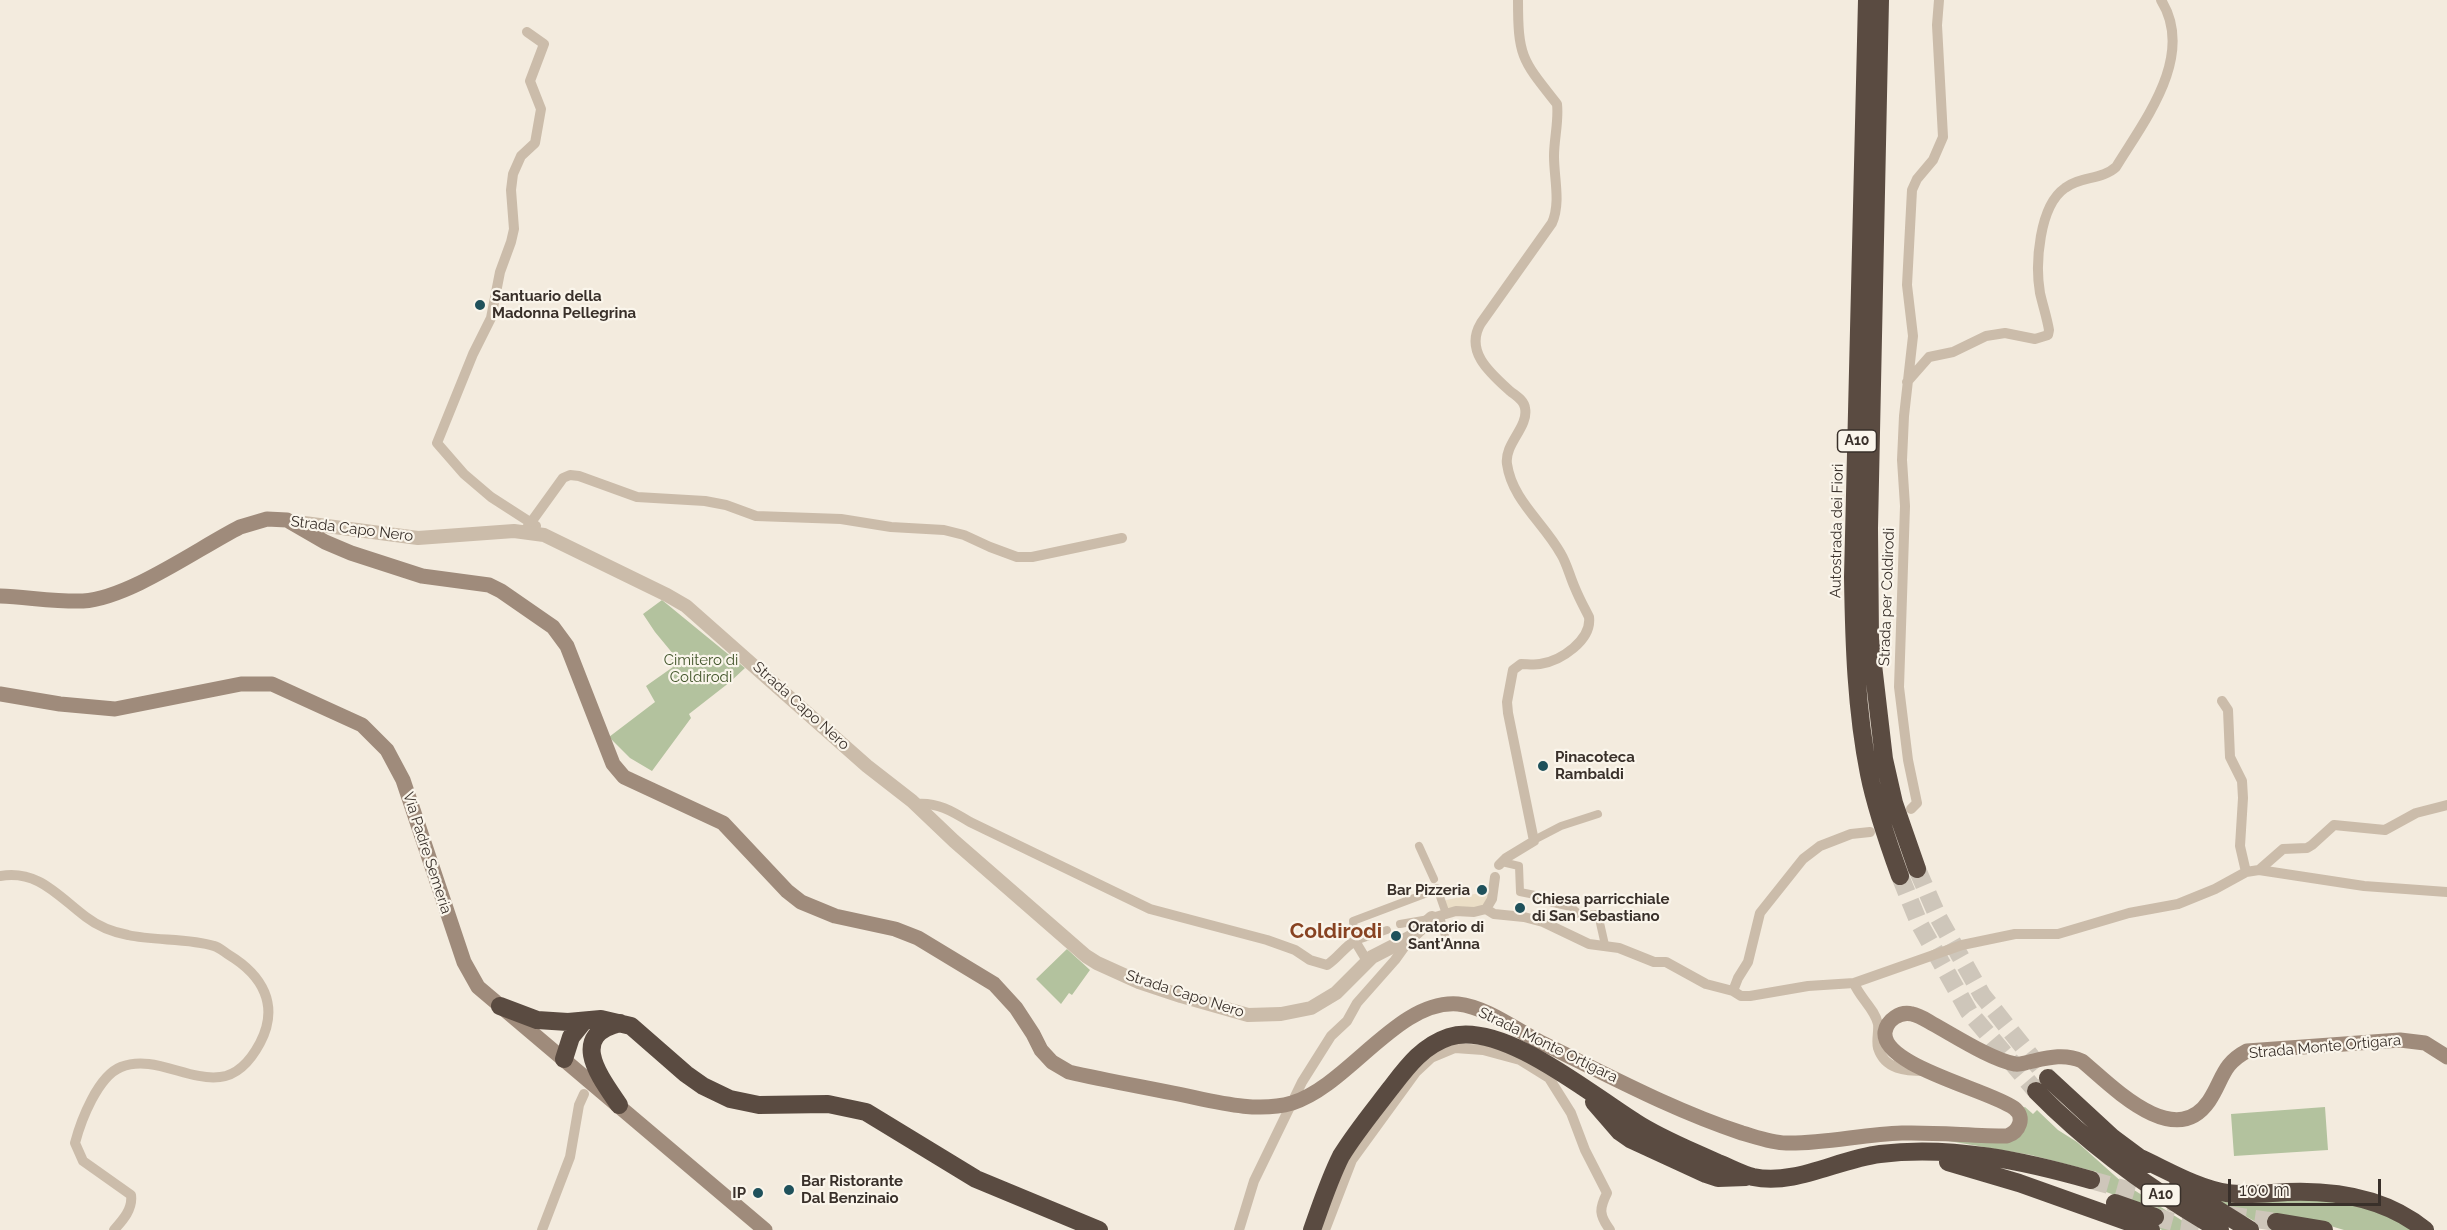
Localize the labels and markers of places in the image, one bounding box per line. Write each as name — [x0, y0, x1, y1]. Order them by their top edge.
place label: Santuario della Madonna Pellegrina — [492, 287, 636, 322]
marker: Santuario della Madonna Pellegrina — [473, 298, 487, 312]
place label: Pinacoteca Rambaldi — [1555, 748, 1635, 783]
marker: Pinacoteca Rambaldi — [1536, 759, 1550, 773]
place label: Bar Pizzeria — [1387, 881, 1470, 899]
marker: Bar Pizzeria — [1475, 883, 1489, 897]
place label: Chiesa parricchiale di San Sebastiano — [1532, 890, 1669, 925]
marker: Chiesa parricchiale di San Sebastiano — [1513, 901, 1527, 915]
place label: Oratorio di Sant'Anna — [1408, 918, 1484, 953]
marker: Oratorio di Sant'Anna — [1389, 929, 1403, 943]
place label: Bar Ristorante Dal Benzinaio — [801, 1172, 903, 1207]
marker: Bar Ristorante Dal Benzinaio — [782, 1183, 796, 1197]
place label: IP — [732, 1184, 746, 1202]
marker: IP — [751, 1186, 765, 1200]

